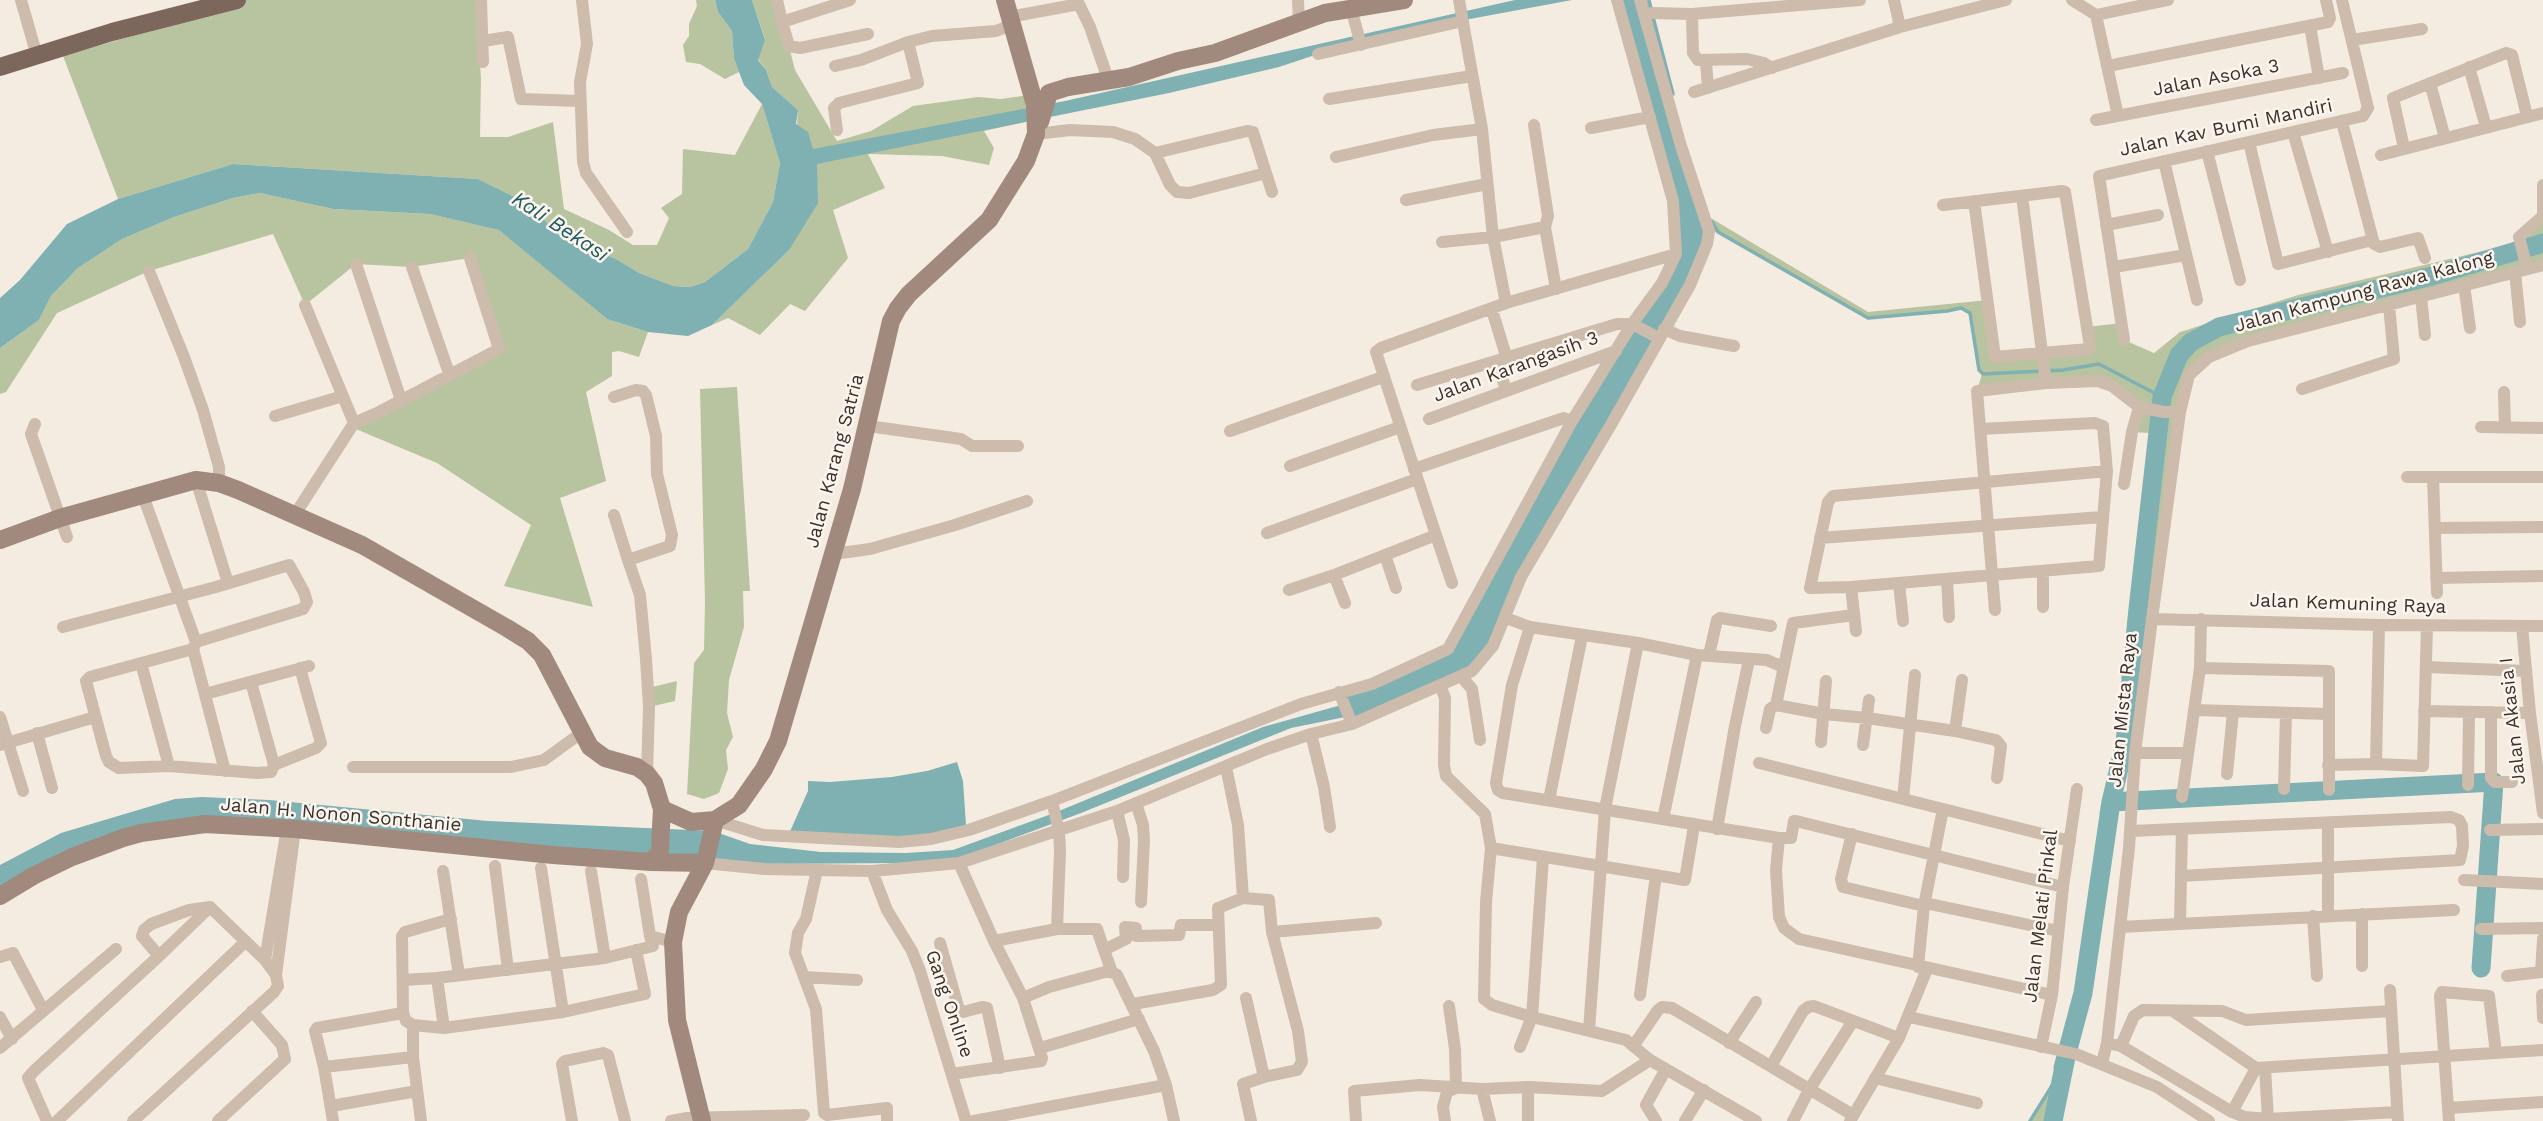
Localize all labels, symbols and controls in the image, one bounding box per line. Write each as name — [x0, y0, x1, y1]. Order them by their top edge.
street label: Jalan Asoka 3 — [2151, 55, 2281, 101]
street label: Jalan Kav Bumi Mandiri — [2117, 94, 2335, 162]
water label: Kali Bekasi — [507, 187, 613, 267]
street label: Jalan Kampung Rawa Kalong — [2232, 246, 2496, 338]
street label: Jalan Karangasih 3 — [1430, 327, 1602, 407]
street label: Jalan Karang Satria — [801, 371, 869, 551]
street label: Jalan Kemuning Raya — [2249, 589, 2447, 619]
street label: Jalan Mista Raya — [2104, 631, 2142, 789]
street label: Jalan Akasia I — [2495, 656, 2531, 786]
street label: Jalan H. Nonon Sonthanie — [220, 793, 462, 837]
street label: Jalan Melati Pinkal — [2019, 828, 2063, 1004]
street label: Gang Online — [920, 947, 978, 1061]

